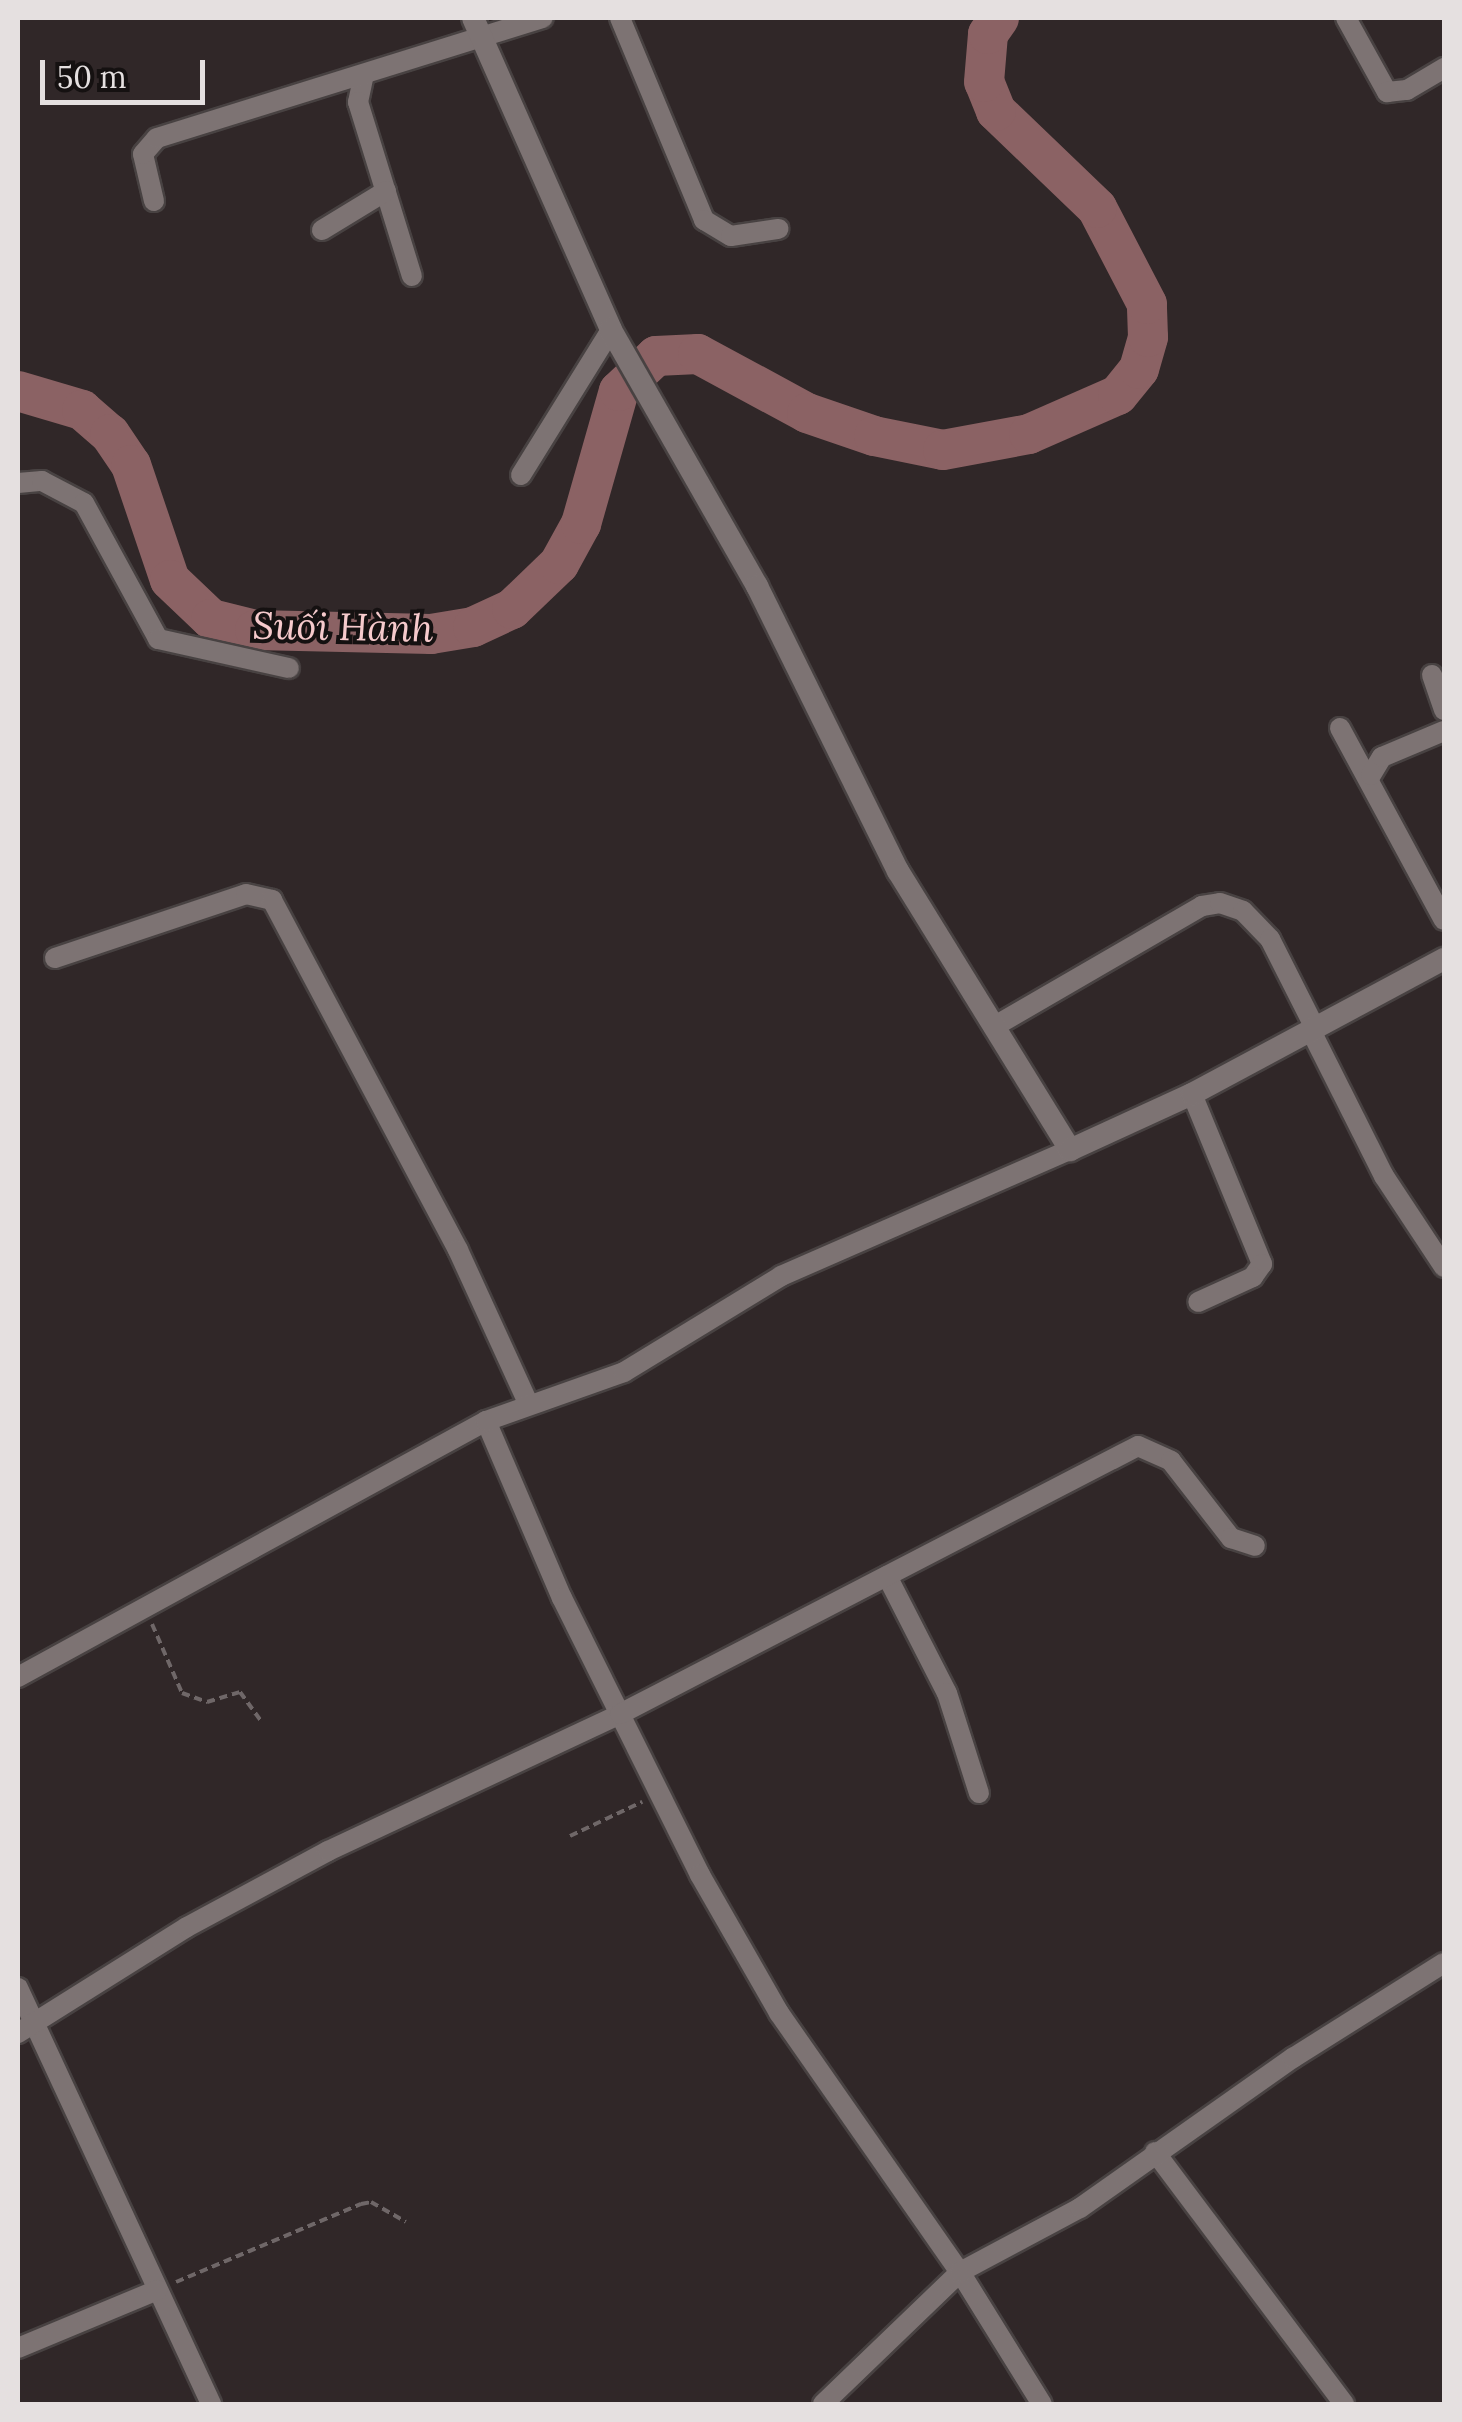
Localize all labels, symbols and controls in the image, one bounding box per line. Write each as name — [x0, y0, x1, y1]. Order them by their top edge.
scale bar — [45, 40, 210, 102]
text: 50 m — [57, 58, 127, 96]
water label: Suối Hành — [252, 603, 434, 651]

